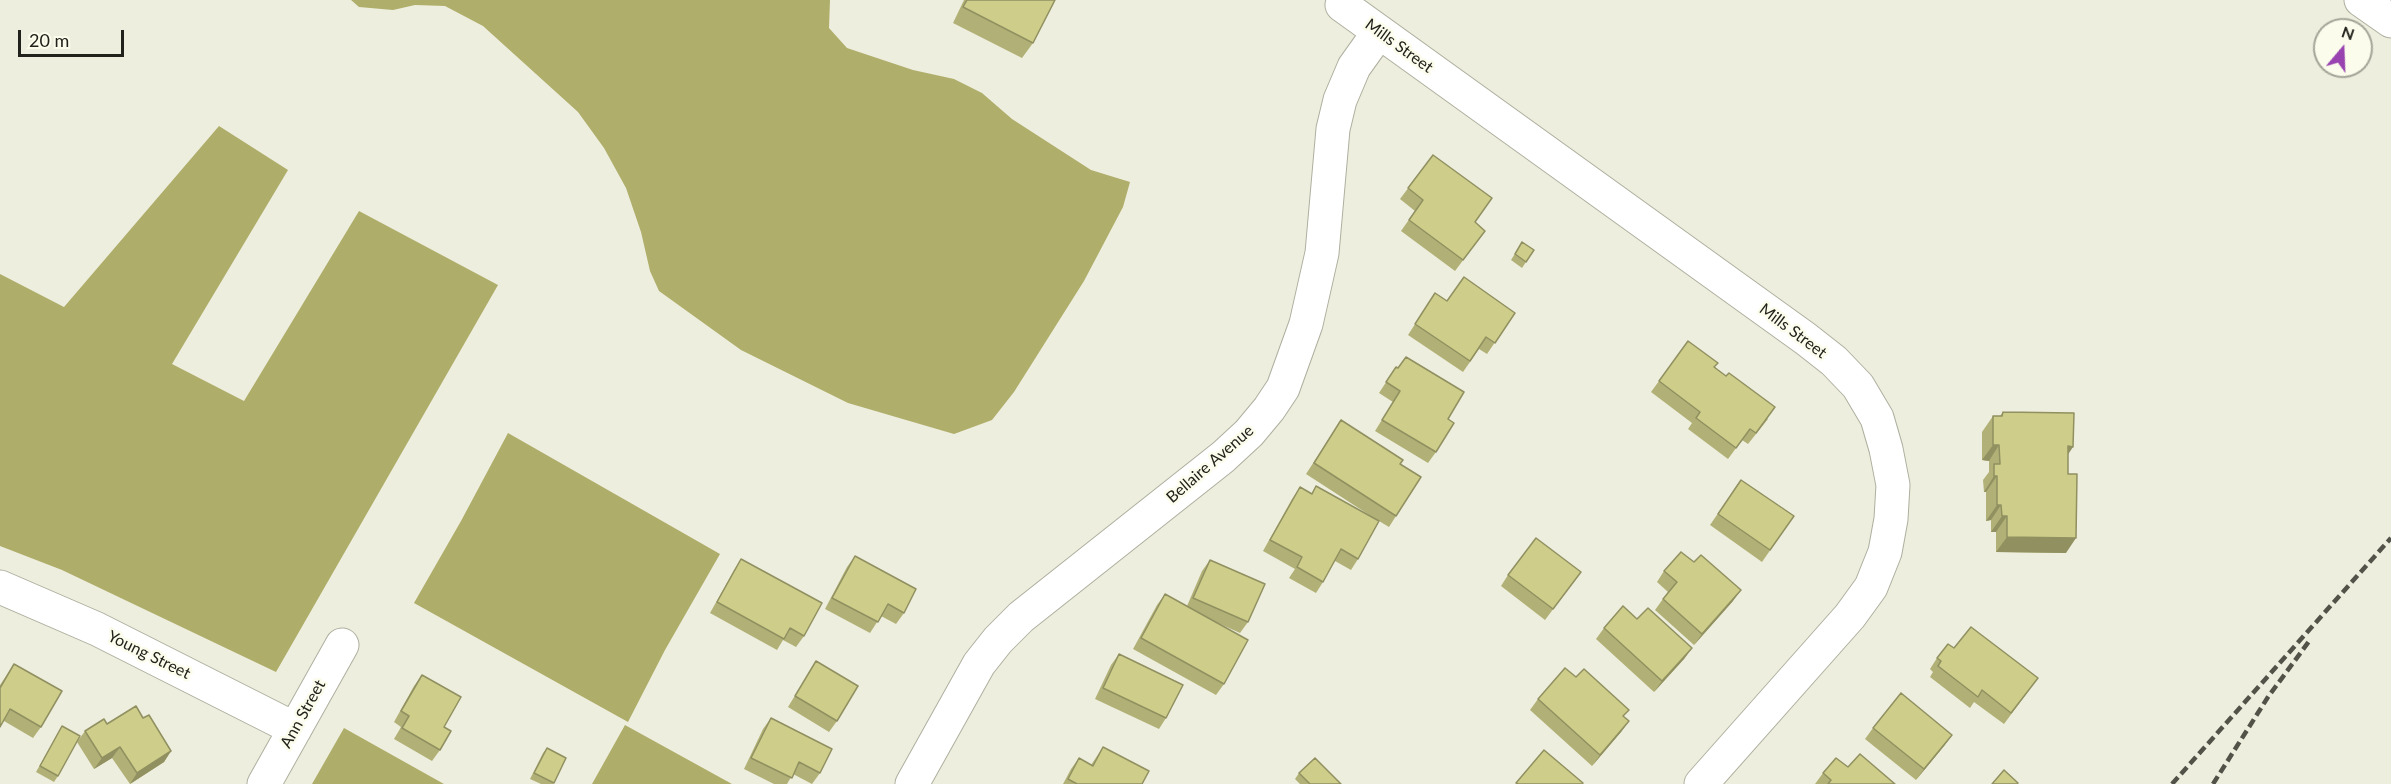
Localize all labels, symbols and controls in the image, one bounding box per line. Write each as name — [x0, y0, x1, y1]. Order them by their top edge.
street label: Mills Street — [1361, 15, 1437, 77]
scale bar — [21, 18, 128, 56]
north arrow — [2313, 18, 2373, 78]
text: N — [2339, 21, 2357, 43]
text: 20 m — [29, 29, 69, 51]
street label: Mills Street — [1756, 299, 1830, 363]
street label: Bellaire Avenue — [1163, 421, 1257, 507]
street label: Young Street — [104, 627, 194, 683]
street label: Ann Street — [276, 677, 330, 751]

